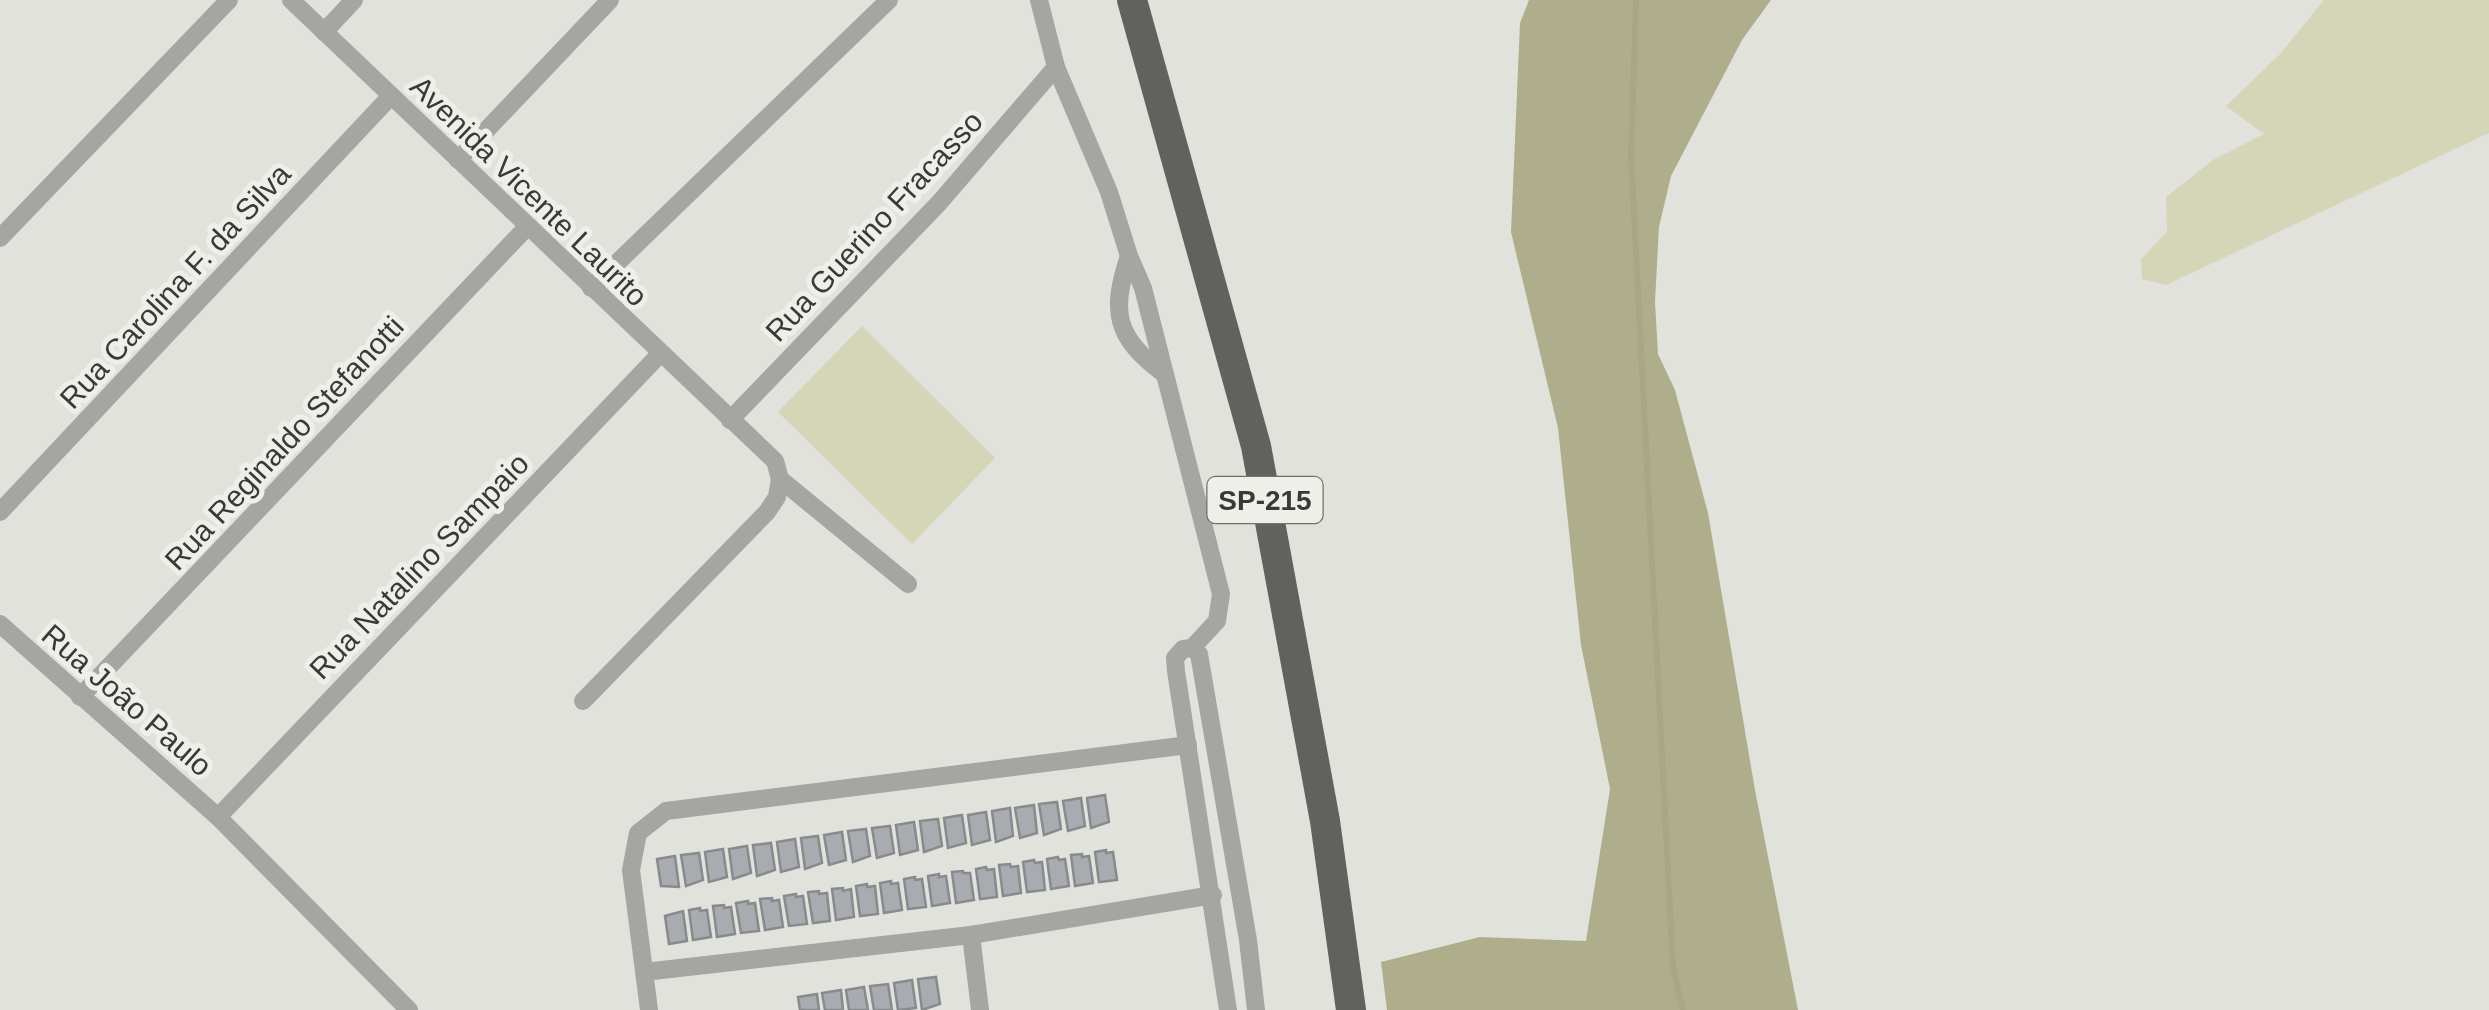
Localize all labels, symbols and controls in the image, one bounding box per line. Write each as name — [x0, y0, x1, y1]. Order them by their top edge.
street label: Avenida Vicente Laurito — [404, 69, 654, 313]
street label: Rua Guerino Fracasso — [759, 104, 989, 348]
street label: Rua Carolina F. da Silva — [53, 157, 297, 415]
street label: Rua Reginaldo Stefanotti — [158, 310, 410, 576]
street label: Rua Natalino Sampaio — [303, 447, 535, 685]
road number: SP-215 — [1208, 477, 1322, 523]
street label: Rua João Paulo — [36, 618, 218, 782]

